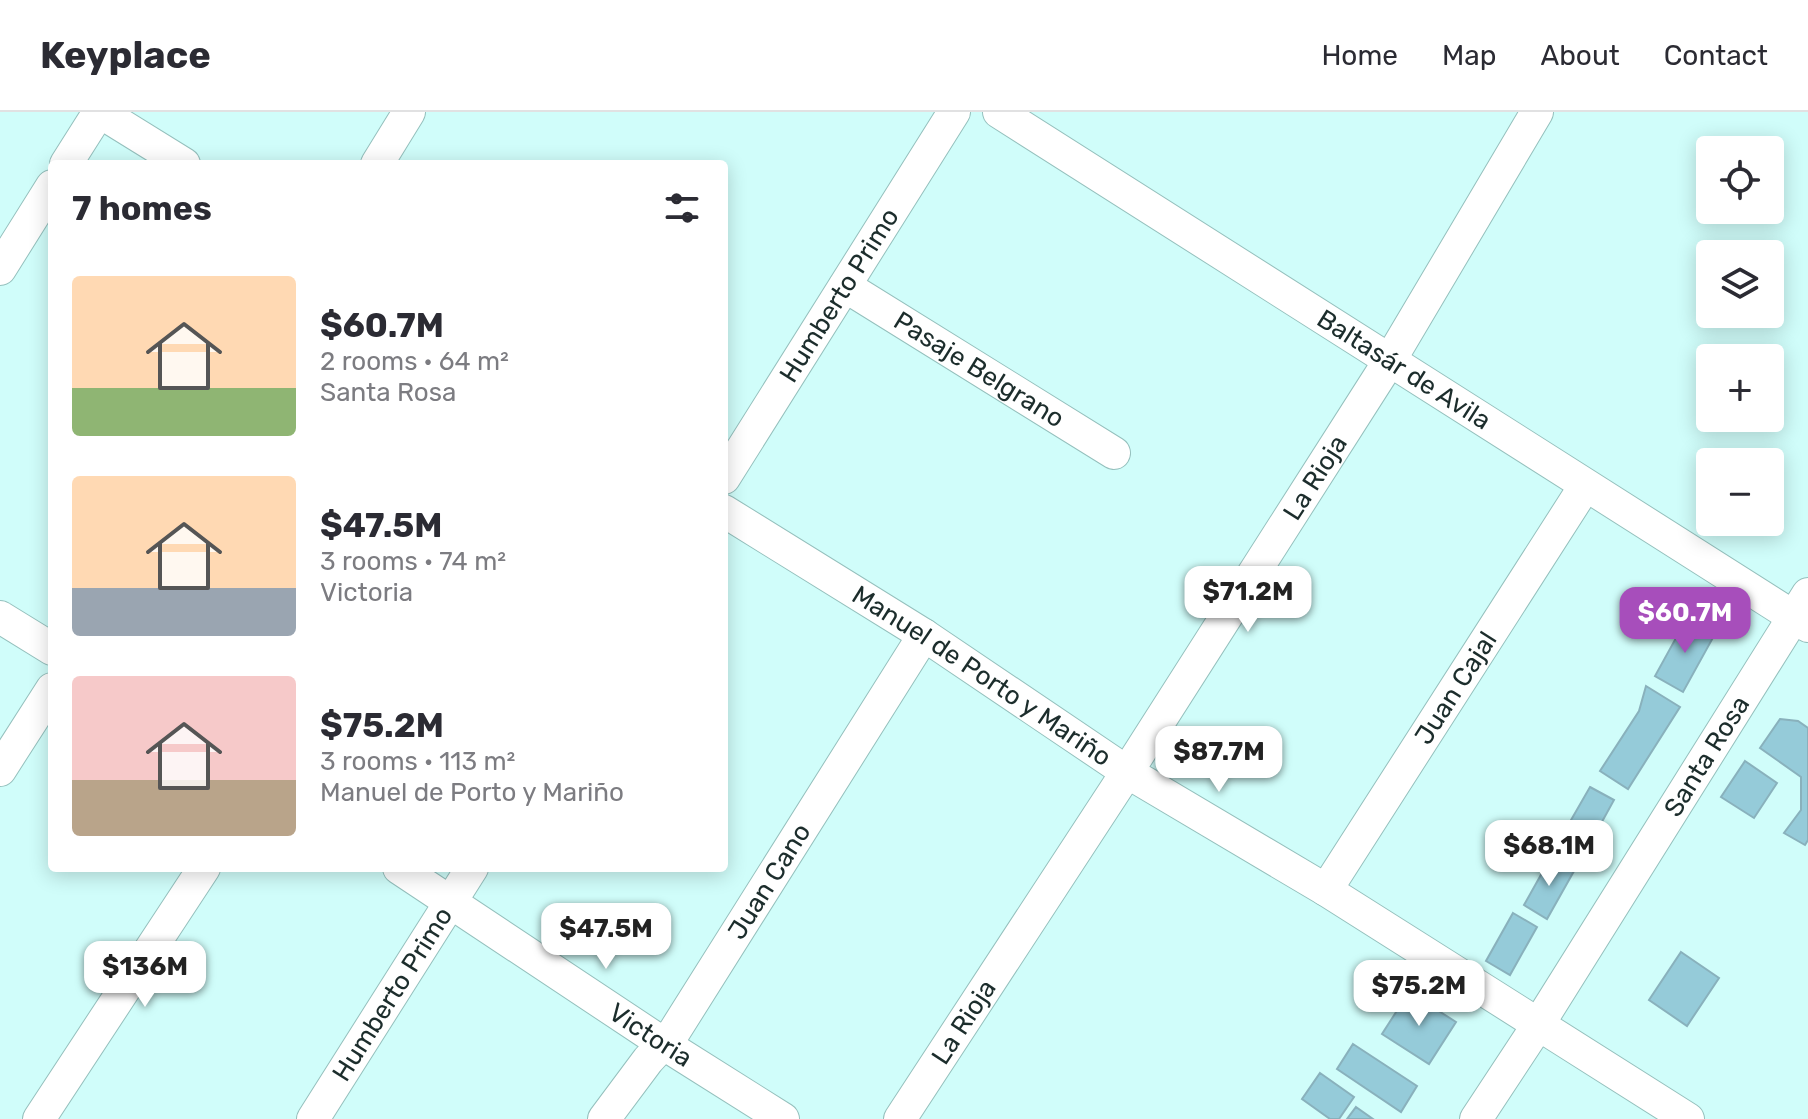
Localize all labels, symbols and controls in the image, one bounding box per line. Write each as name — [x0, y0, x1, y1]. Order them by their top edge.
text: Keyplace — [40, 32, 211, 78]
text: Home — [1321, 39, 1398, 72]
text: Map — [1442, 39, 1496, 72]
text: About — [1540, 39, 1620, 72]
text: Contact — [1664, 39, 1768, 72]
map controls — [1696, 136, 1784, 536]
button: locate — [1696, 136, 1784, 224]
icon: filters — [660, 186, 704, 230]
text: 7 homes — [72, 188, 212, 229]
street label: Humberto Primo — [773, 203, 906, 388]
button: layers — [1696, 240, 1784, 328]
street label: Baltasár de Avila — [1311, 303, 1496, 436]
text: $60.7M — [320, 305, 444, 346]
street label: Pasaje Belgrano — [888, 305, 1070, 434]
icon: home — [136, 308, 232, 404]
button: + — [1696, 344, 1784, 432]
text: 2 rooms · 64 m² — [320, 346, 509, 377]
text: Santa Rosa — [320, 377, 456, 408]
street label: La Rioja — [1277, 430, 1354, 526]
button: − — [1696, 448, 1784, 536]
text: $47.5M — [320, 505, 442, 546]
icon: home — [136, 508, 232, 604]
text: 3 rooms · 74 m² — [320, 546, 506, 577]
pin: $71.2M — [1183, 566, 1313, 634]
text: $71.2M — [1202, 576, 1294, 607]
text: Victoria — [320, 577, 413, 608]
street label: Manuel de Porto y Mariño — [846, 579, 1117, 773]
pin: $60.7M — [1620, 587, 1750, 655]
text: $60.7M — [1638, 597, 1732, 628]
street label: Juan Cajal — [1408, 626, 1503, 750]
street label: Santa Rosa — [1658, 690, 1756, 822]
text: $75.2M — [320, 705, 444, 746]
icon: home — [136, 708, 232, 804]
pin: $87.7M — [1154, 726, 1284, 794]
text: $87.7M — [1173, 736, 1265, 767]
text: 3 rooms · 113 m² — [320, 746, 515, 777]
text: Manuel de Porto y Mariño — [320, 777, 624, 808]
street label: Juan Cano — [721, 818, 817, 945]
pin: $68.1M — [1484, 820, 1614, 888]
text: $68.1M — [1503, 830, 1595, 861]
street label: Humberto Primo — [326, 902, 459, 1087]
pin: $47.5M — [541, 903, 671, 971]
text: $47.5M — [559, 913, 653, 944]
pin: $136M — [89, 941, 201, 1009]
text: $136M — [102, 951, 188, 982]
pin: $75.2M — [1354, 960, 1484, 1028]
text: $75.2M — [1372, 970, 1466, 1001]
street label: La Rioja — [925, 974, 1003, 1070]
street label: Victoria — [603, 997, 698, 1074]

